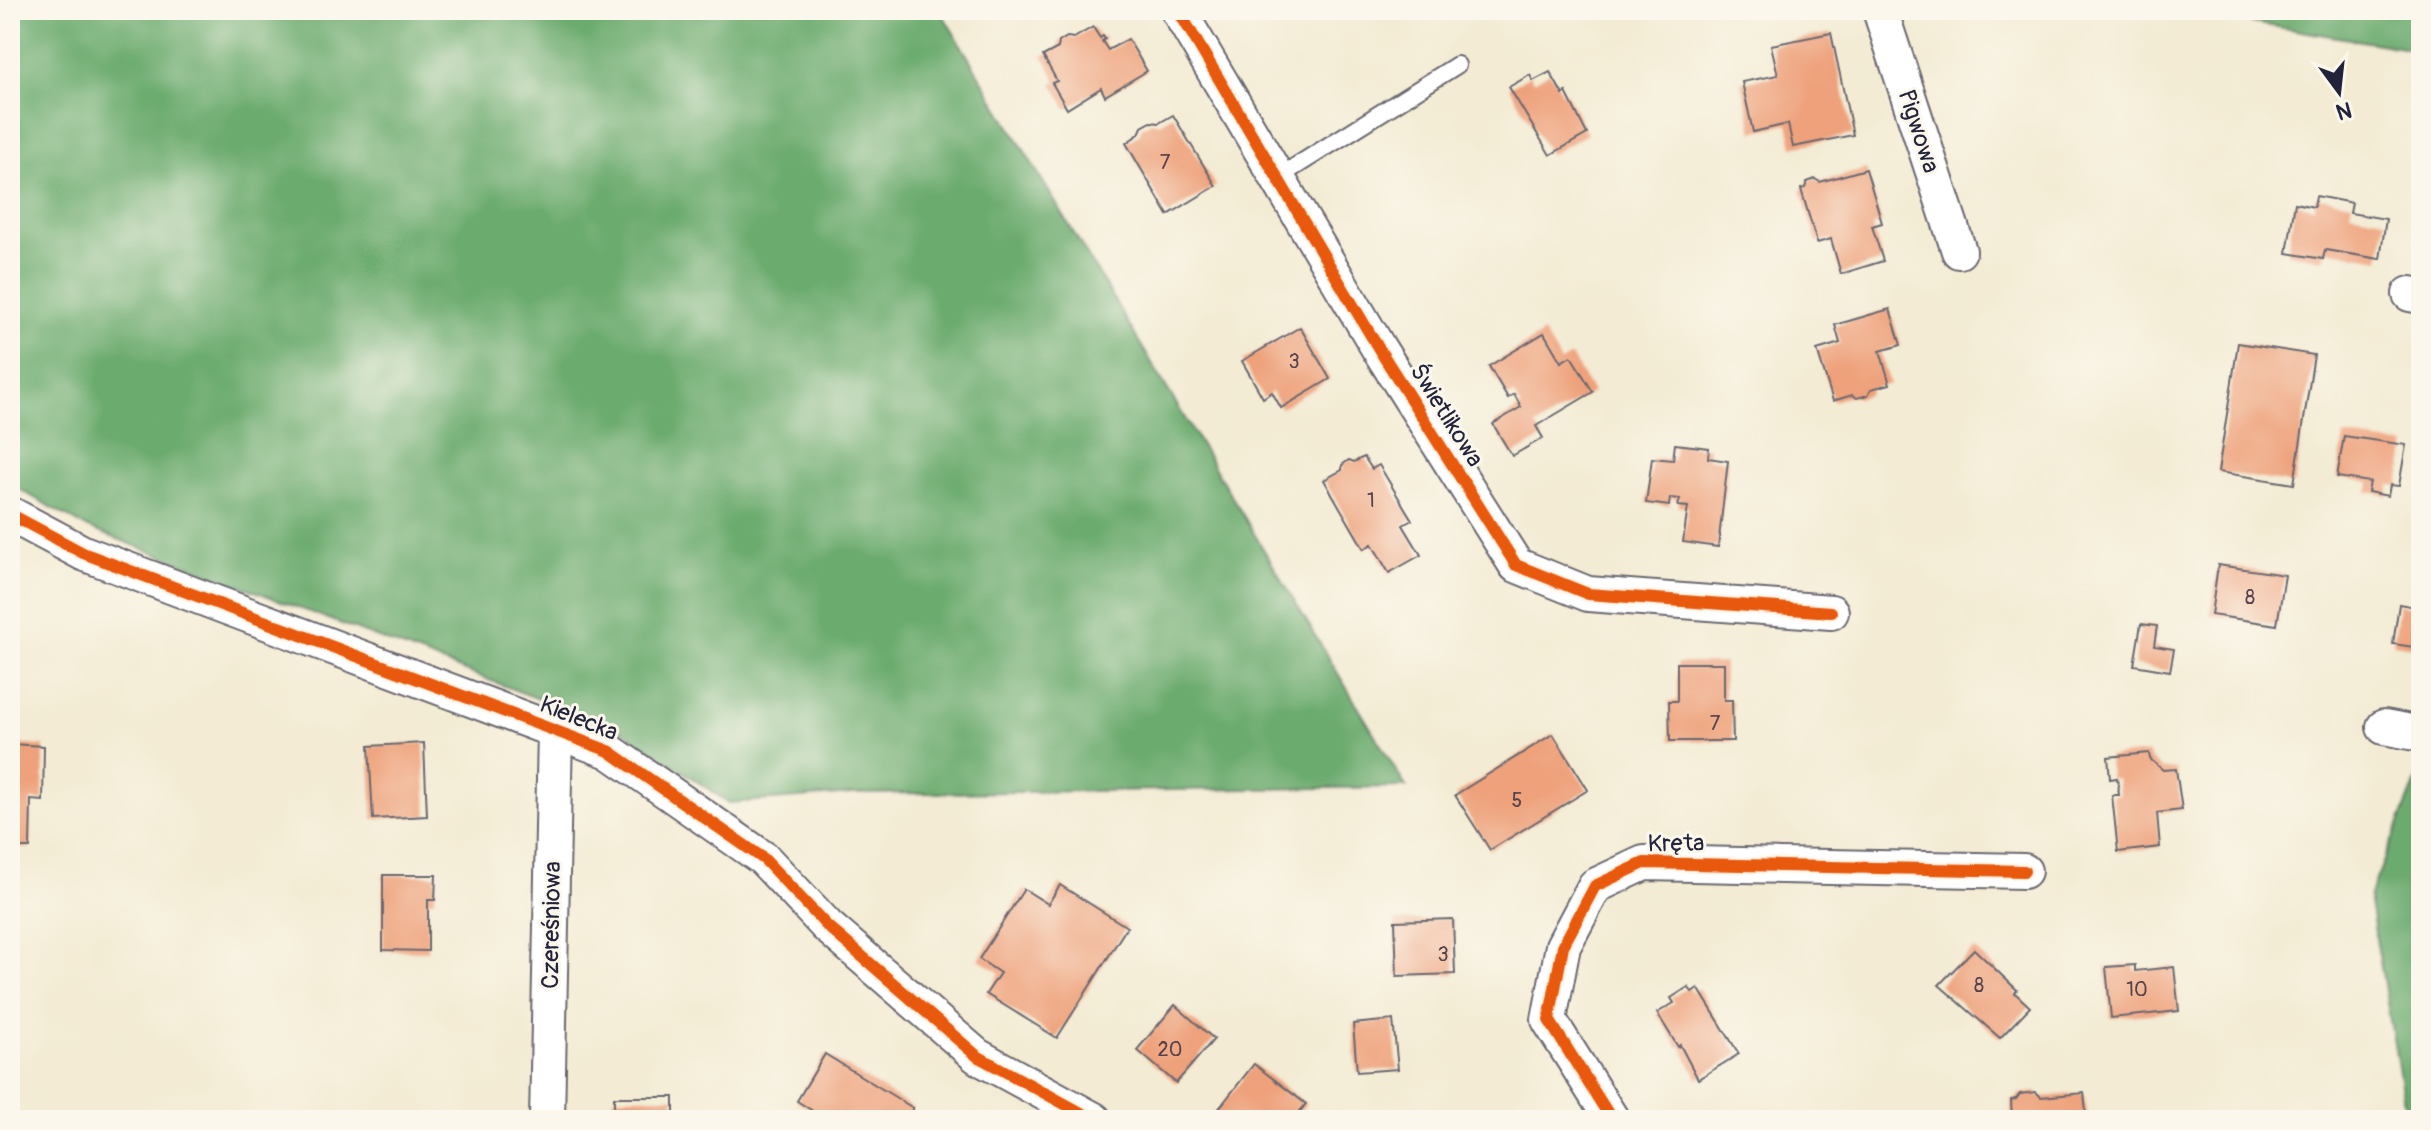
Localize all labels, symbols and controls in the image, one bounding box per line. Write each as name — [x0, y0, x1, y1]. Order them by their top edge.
north arrow — [2299, 52, 2379, 132]
street label: Pigwowa — [1891, 86, 1946, 176]
text: N — [2333, 95, 2355, 126]
house number: 7 — [1160, 150, 1171, 175]
house number: 3 — [1288, 349, 1300, 374]
street label: Świetlikowa — [1403, 358, 1490, 472]
house number: 1 — [1367, 488, 1375, 513]
house number: 8 — [2245, 585, 2255, 610]
street label: Kielecka — [536, 690, 622, 747]
house number: 7 — [1710, 711, 1721, 736]
house number: 5 — [1512, 788, 1522, 813]
street label: Kręta — [1647, 829, 1705, 858]
street label: Czereśniowa — [536, 861, 567, 989]
house number: 3 — [1437, 942, 1449, 967]
house number: 8 — [1974, 973, 1984, 998]
house number: 10 — [2126, 977, 2148, 1002]
house number: 20 — [1158, 1037, 1182, 1062]

